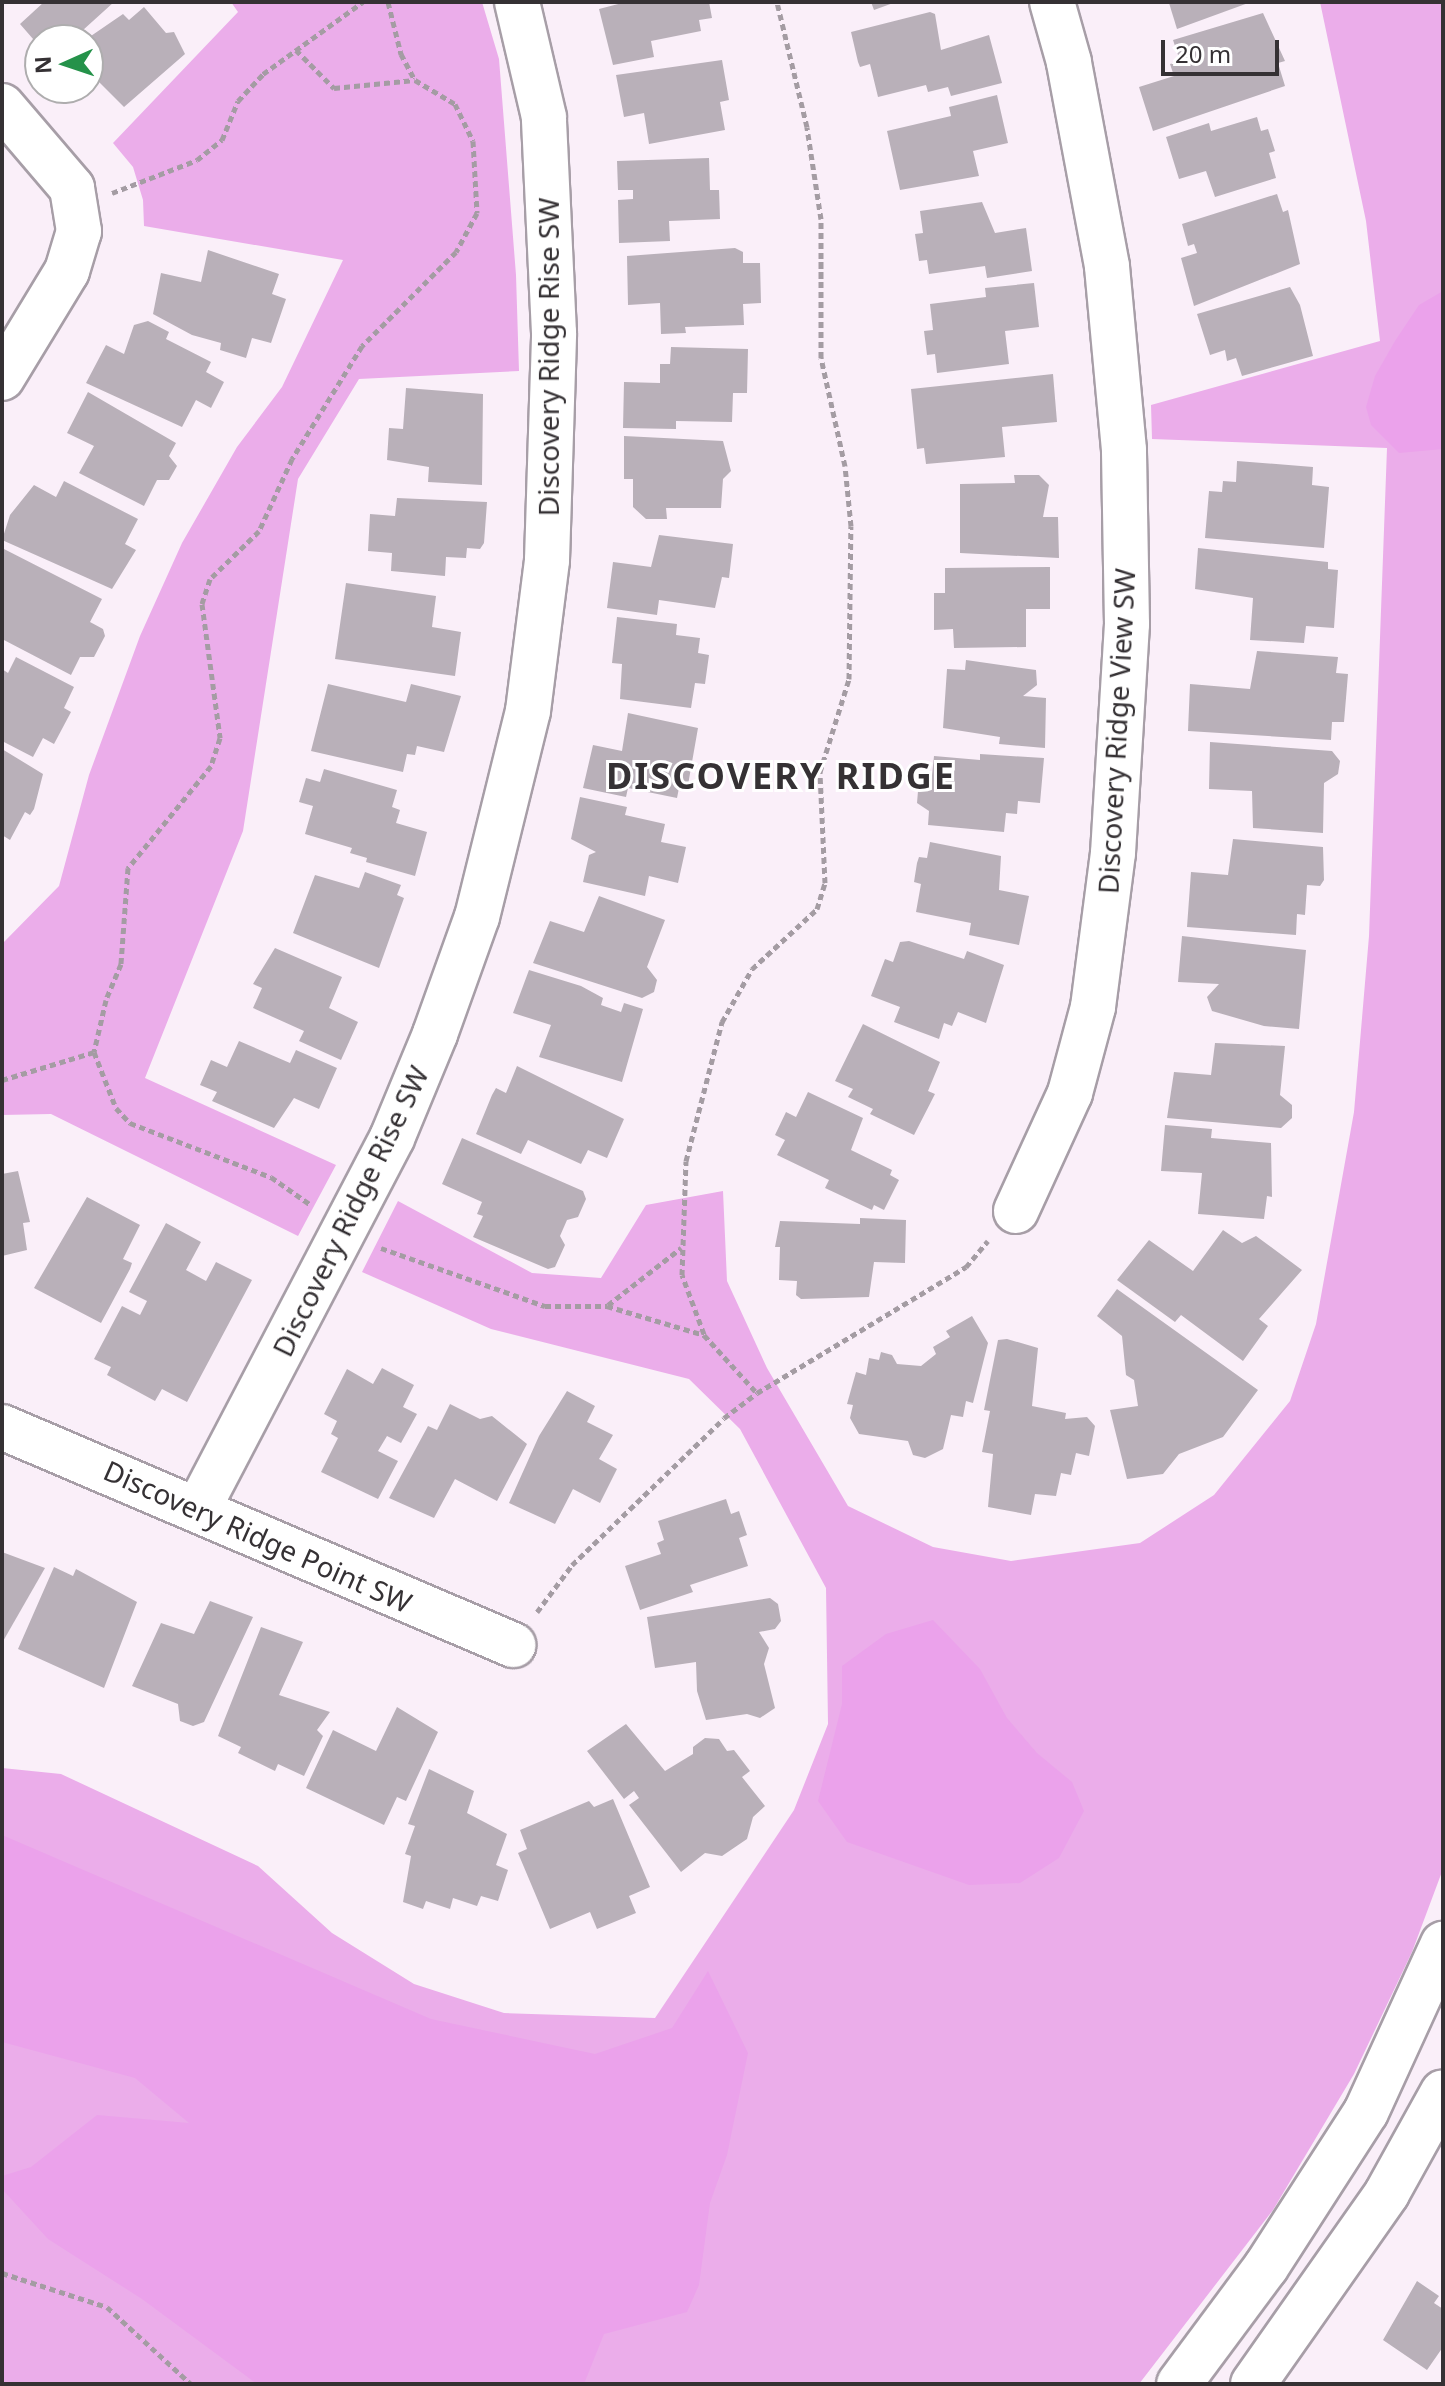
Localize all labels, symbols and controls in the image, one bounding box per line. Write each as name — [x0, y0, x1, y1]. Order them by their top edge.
north arrow — [24, 24, 104, 104]
scale bar — [1165, 24, 1283, 74]
text: 20 m — [1175, 37, 1231, 70]
text: N — [27, 55, 57, 75]
street label: Discovery Ridge Rise SW — [531, 198, 565, 516]
street label: Discovery Ridge View SW — [1091, 567, 1141, 895]
district label: DISCOVERY RIDGE — [606, 754, 956, 798]
street label: Discovery Ridge Rise SW — [265, 1060, 435, 1362]
street label: Discovery Ridge Point SW — [99, 1453, 417, 1619]

